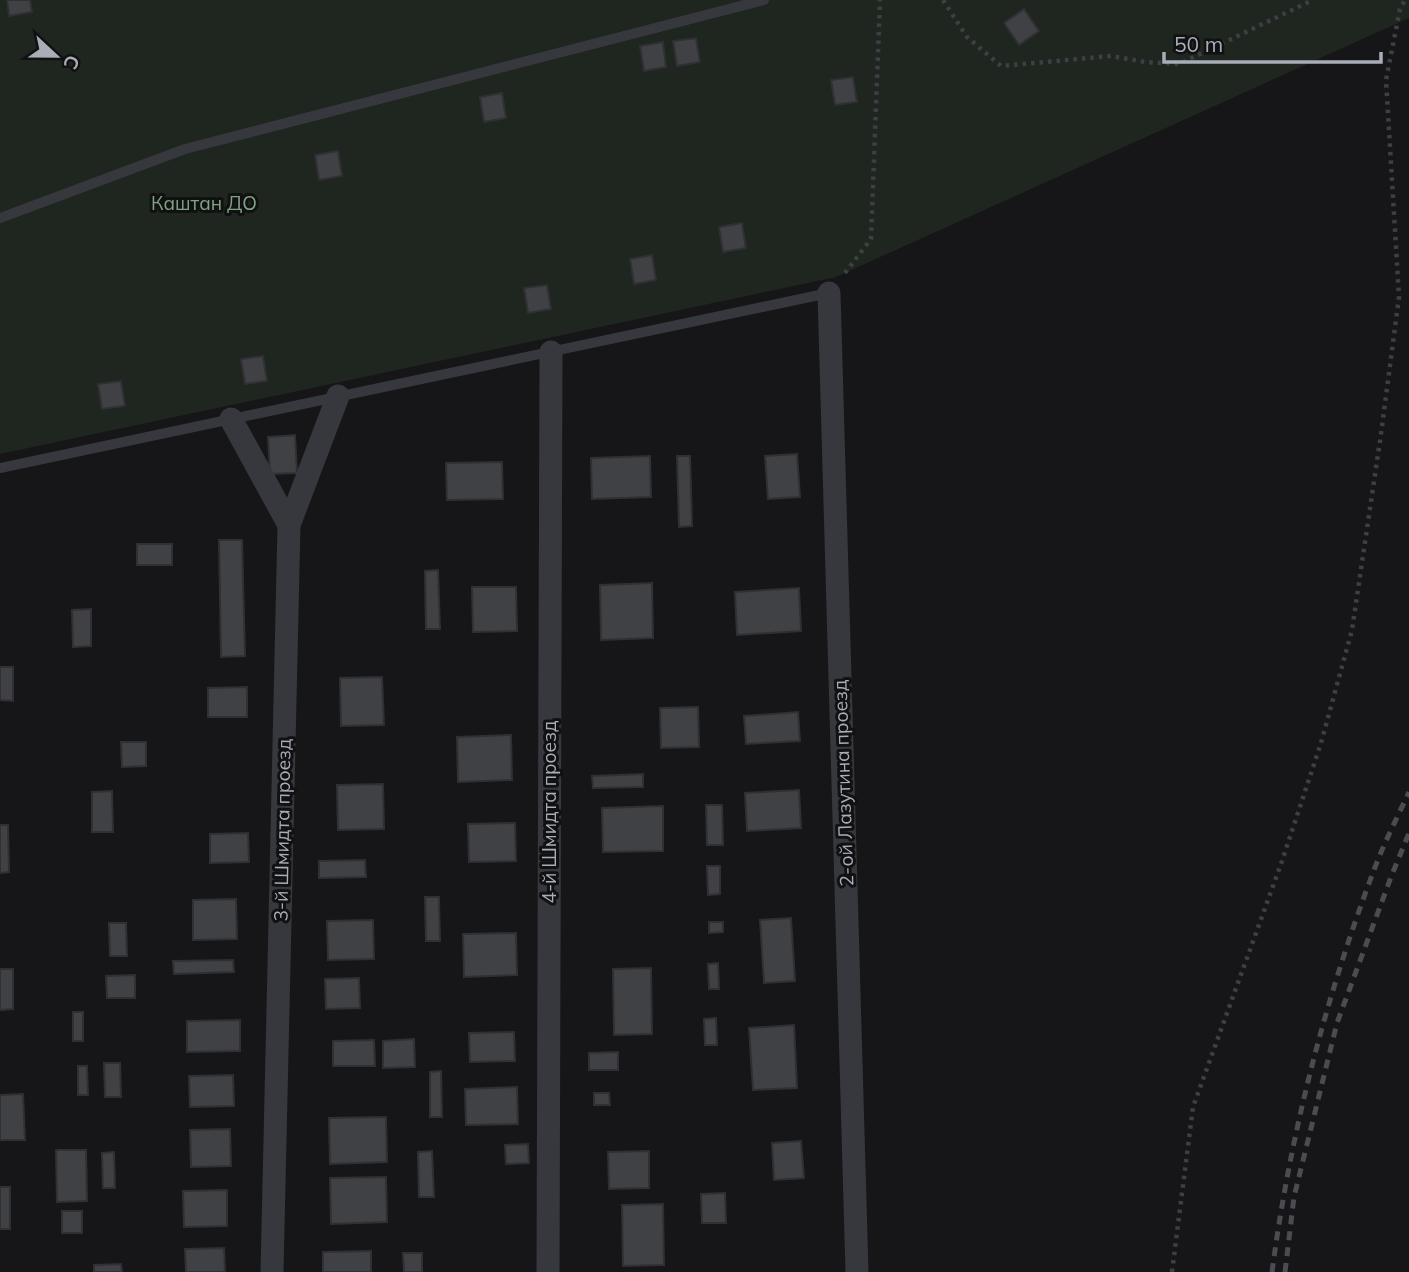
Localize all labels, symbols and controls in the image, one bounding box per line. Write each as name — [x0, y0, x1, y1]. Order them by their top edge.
north arrow — [21, 21, 91, 91]
scale bar — [1164, 21, 1381, 65]
text: 50 m — [1174, 31, 1223, 57]
text: С — [58, 52, 85, 73]
park label: Каштан ДО — [151, 191, 257, 215]
street label: 2-ой Лазутина проезд — [827, 679, 859, 887]
street label: 4-й Шмидта проезд — [537, 720, 561, 904]
street label: 3-й Шмидта проезд — [268, 738, 296, 922]

